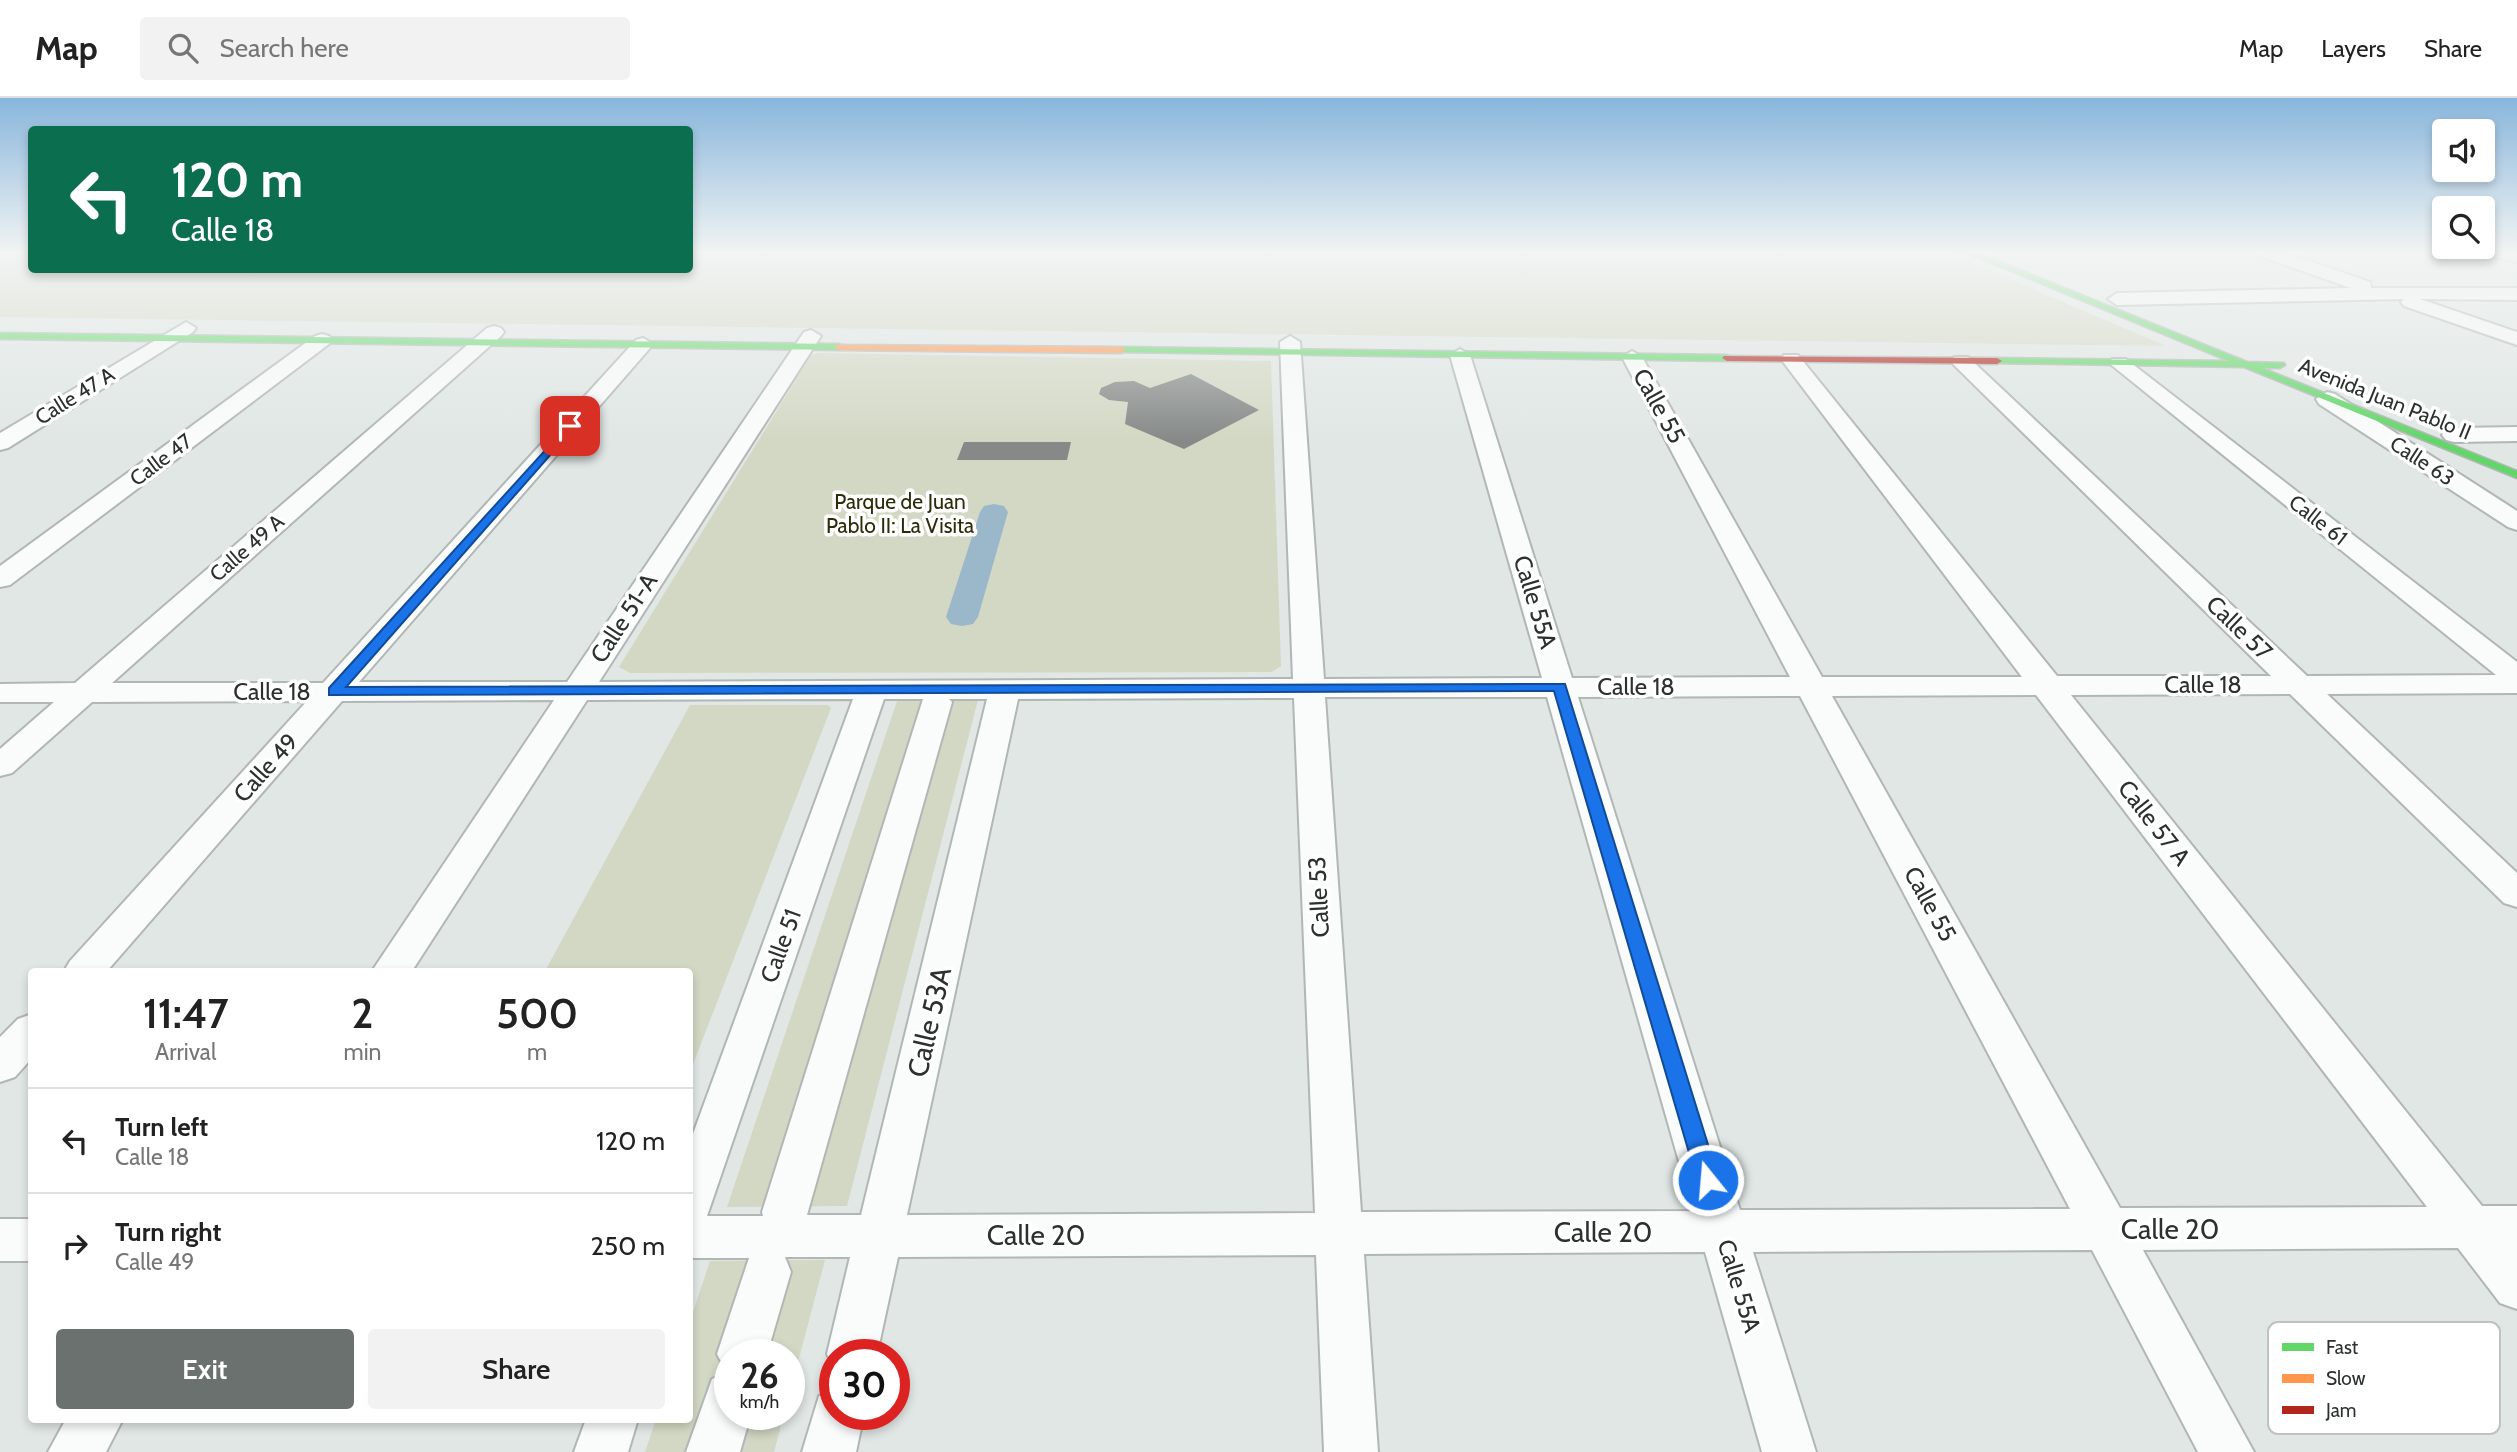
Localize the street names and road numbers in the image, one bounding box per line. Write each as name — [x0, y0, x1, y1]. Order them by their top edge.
street label: Avenida Juan Pablo II — [2295, 353, 2475, 445]
street label: Calle 47 A — [31, 361, 119, 430]
street label: Calle 55 — [1627, 363, 1692, 448]
street label: Calle 47 — [125, 428, 197, 491]
street label: Calle 63 — [2385, 431, 2459, 491]
street label: Calle 61 — [2284, 489, 2352, 550]
street label: Calle 49 A — [204, 509, 289, 587]
street label: Calle 55A — [1508, 552, 1563, 652]
street label: Calle 51-A — [584, 567, 663, 668]
street label: Calle 57 — [2200, 589, 2278, 666]
street label: Calle 18 — [2164, 670, 2242, 699]
street label: Calle 18 — [1597, 672, 1675, 701]
street label: Calle 18 — [233, 677, 311, 706]
street label: Calle 49 — [227, 727, 304, 808]
street label: Calle 57 A — [2112, 774, 2197, 871]
street label: Calle 53 — [1302, 856, 1335, 938]
street label: Calle 55 — [1898, 861, 1963, 946]
street label: Calle 51 — [754, 905, 807, 987]
street label: Calle 53A — [900, 963, 958, 1080]
street label: Calle 20 — [2121, 1212, 2219, 1246]
street label: Calle 20 — [1554, 1215, 1652, 1249]
street label: Calle 20 — [987, 1218, 1085, 1252]
street label: Calle 55A — [1712, 1236, 1767, 1336]

